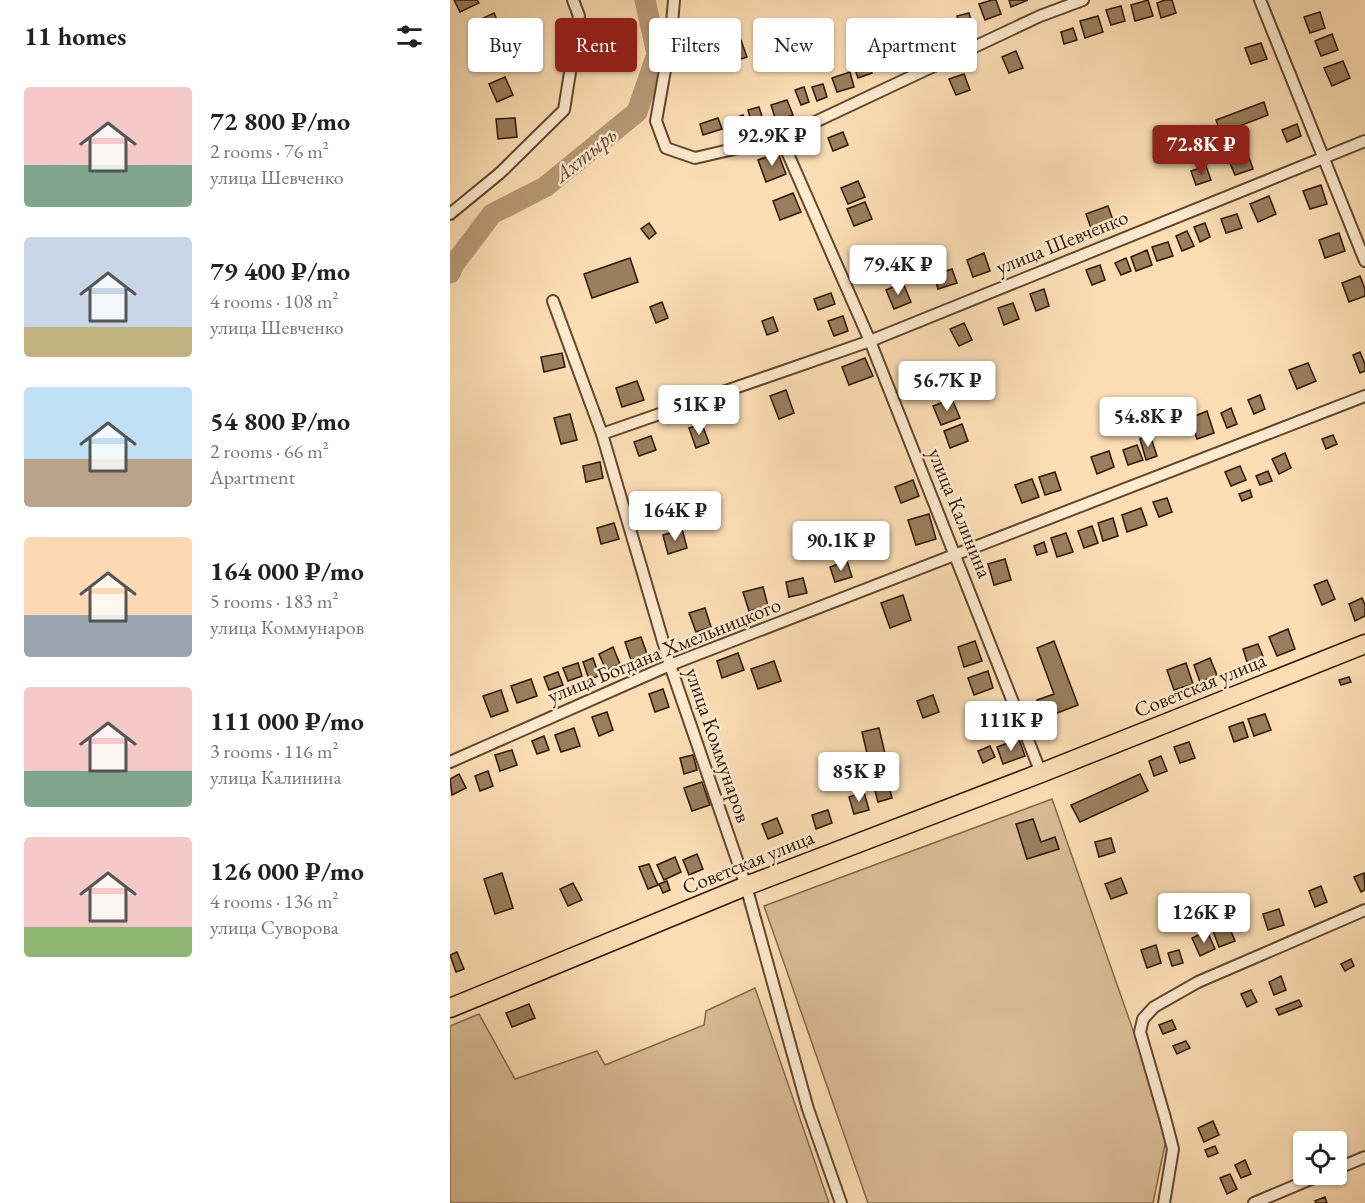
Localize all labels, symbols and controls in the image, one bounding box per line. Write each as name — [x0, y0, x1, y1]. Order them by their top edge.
chip: Buy — [468, 18, 543, 72]
chip: Rent — [555, 18, 637, 72]
chip: Filters — [649, 18, 741, 72]
chip: New — [753, 18, 834, 72]
chip: Apartment — [846, 18, 977, 72]
text: 11 homes — [24, 19, 126, 53]
icon: filters — [393, 20, 426, 53]
text: 72 800 ₽/mo — [210, 104, 350, 138]
icon: home — [72, 111, 144, 183]
pin: 92.9K ₽ — [717, 116, 827, 167]
water label: Ахтырь — [546, 120, 623, 190]
text: 92.9K ₽ — [738, 122, 806, 148]
pin: 72.8K ₽ — [1146, 125, 1256, 176]
text: 72.8K ₽ — [1167, 131, 1235, 157]
text: 2 rooms · 76 m² — [210, 138, 329, 164]
text: улица Шевченко — [210, 164, 344, 190]
street label: улица Шевченко — [992, 203, 1132, 280]
pin: 79.4K ₽ — [843, 245, 953, 296]
text: 79.4K ₽ — [864, 251, 932, 277]
text: 79 400 ₽/mo — [210, 254, 350, 288]
icon: home — [72, 261, 144, 333]
text: 4 rooms · 108 m² — [210, 288, 338, 314]
text: улица Шевченко — [210, 314, 344, 340]
pin: 56.7K ₽ — [892, 361, 1002, 412]
text: 56.7K ₽ — [913, 367, 981, 393]
pin: 51K ₽ — [657, 385, 741, 436]
text: 51K ₽ — [672, 391, 726, 417]
pin: 54.8K ₽ — [1093, 397, 1203, 448]
text: 54.8K ₽ — [1114, 403, 1182, 429]
text: 54 800 ₽/mo — [210, 404, 350, 438]
icon: home — [72, 411, 144, 483]
text: 2 rooms · 66 m² — [210, 438, 329, 464]
street label: улица Калинина — [922, 444, 999, 582]
text: Apartment — [210, 464, 295, 490]
pin: 164K ₽ — [626, 491, 724, 542]
text: 164K ₽ — [643, 497, 707, 523]
pin: 90.1K ₽ — [786, 521, 896, 572]
text: 90.1K ₽ — [807, 527, 875, 553]
text: 164 000 ₽/mo — [210, 554, 364, 588]
icon: home — [72, 561, 144, 633]
text: 5 rooms · 183 m² — [210, 588, 338, 614]
street label: улица Богдана Хмельницкого — [543, 590, 785, 709]
text: улица Коммунаров — [210, 614, 364, 640]
street label: Советская улица — [1130, 646, 1270, 723]
street label: улица Коммунаров — [679, 664, 758, 826]
pin: 111K ₽ — [962, 701, 1060, 752]
text: 111 000 ₽/mo — [210, 704, 364, 738]
text: 111K ₽ — [979, 707, 1043, 733]
icon: home — [72, 711, 144, 783]
text: 3 rooms · 116 m² — [210, 738, 338, 764]
pin: 85K ₽ — [817, 752, 901, 803]
text: 85K ₽ — [832, 758, 886, 784]
text: улица Калинина — [210, 764, 341, 790]
street label: Советская улица — [678, 823, 818, 900]
text: 126 000 ₽/mo — [210, 854, 364, 888]
icon: home — [72, 861, 144, 933]
text: 4 rooms · 136 m² — [210, 888, 338, 914]
pin: 126K ₽ — [1155, 893, 1253, 944]
text: 126K ₽ — [1172, 899, 1236, 925]
text: улица Суворова — [210, 914, 339, 940]
map controls — [1293, 1131, 1347, 1185]
button: locate — [1293, 1131, 1347, 1185]

